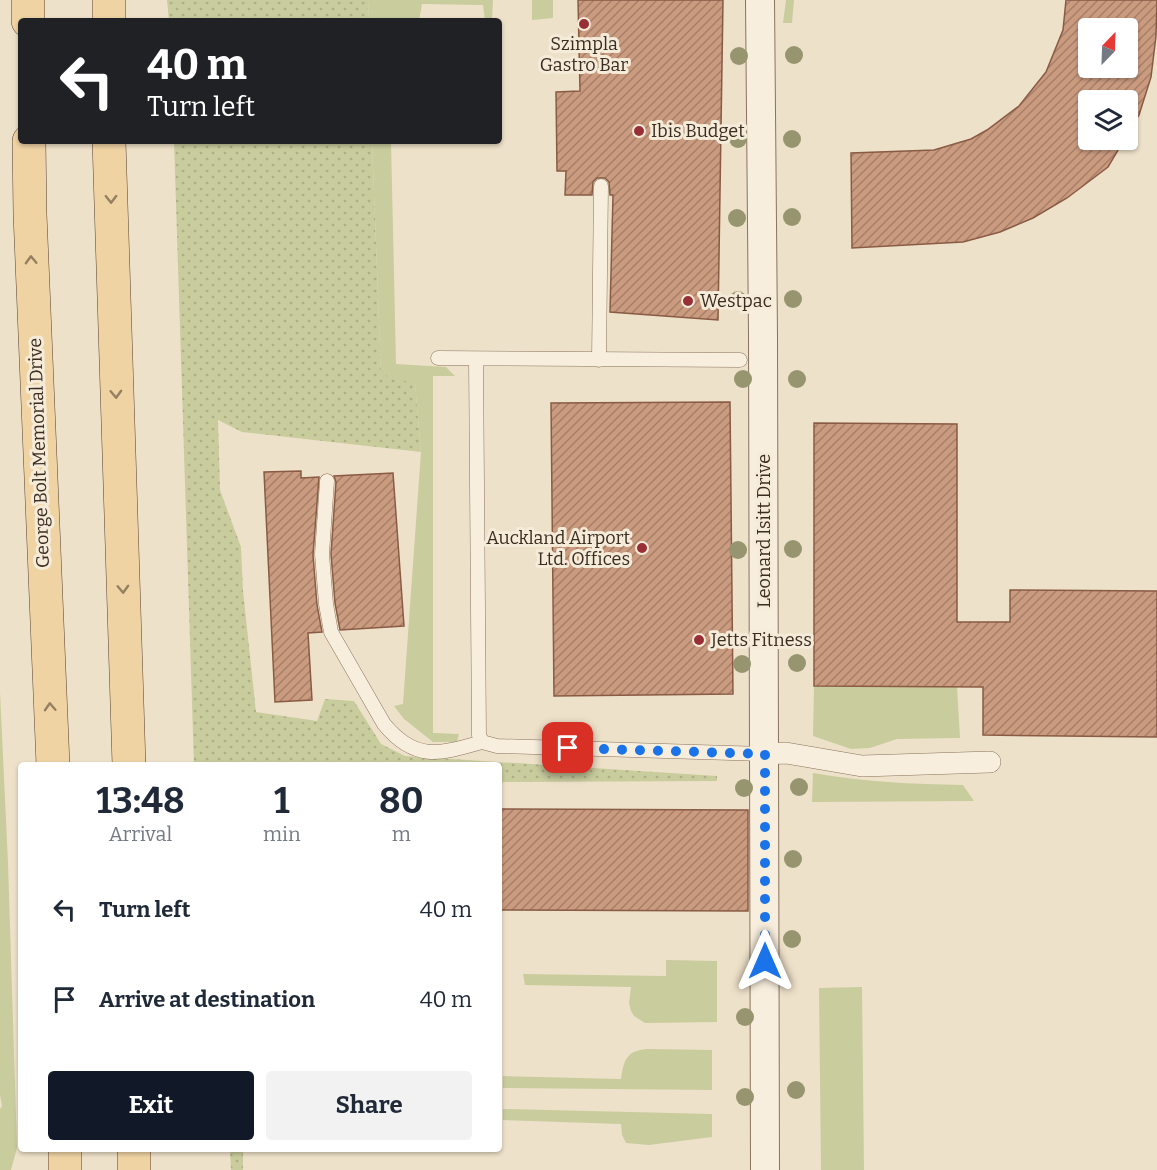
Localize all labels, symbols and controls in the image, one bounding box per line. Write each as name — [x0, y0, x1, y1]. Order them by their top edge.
marker: Szimpla Gastro Bar — [577, 17, 591, 31]
north arrow — [1078, 18, 1138, 78]
map controls — [1078, 18, 1138, 150]
place label: Szimpla Gastro Bar — [540, 33, 628, 76]
text: 40 m — [147, 40, 247, 90]
icon: left — [48, 42, 126, 120]
button: layers — [1078, 90, 1138, 150]
text: Turn left — [147, 91, 255, 123]
place label: Ibis Budget — [651, 120, 745, 142]
marker: Ibis Budget — [632, 124, 646, 138]
one-way arrow — [104, 195, 117, 204]
one-way arrow — [25, 255, 38, 264]
place label: Westpac — [700, 290, 772, 312]
marker: Westpac — [681, 294, 695, 308]
street label: George Bolt Memorial Drive — [24, 338, 54, 568]
one-way arrow — [110, 390, 123, 399]
street label: Leonard Isitt Drive — [753, 454, 775, 608]
place label: Auckland Airport Ltd. Offices — [486, 527, 630, 570]
marker: Auckland Airport Ltd. Offices — [635, 541, 649, 555]
one-way arrow — [116, 585, 129, 594]
place label: Jetts Fitness — [710, 629, 812, 651]
marker: Jetts Fitness — [692, 633, 706, 647]
one-way arrow — [43, 702, 56, 711]
pin — [542, 722, 593, 773]
icon: arrive — [551, 731, 584, 764]
text: 13:48 — [96, 779, 185, 823]
text: 1 — [274, 779, 290, 823]
text: 80 — [379, 779, 424, 823]
text: Arrival — [109, 822, 172, 846]
text: min — [263, 822, 301, 846]
text: m — [392, 822, 411, 846]
icon: left — [48, 893, 81, 926]
text: Turn left — [99, 896, 191, 923]
text: 40 m — [420, 896, 472, 923]
position arrow — [733, 929, 797, 993]
icon: arrive — [48, 983, 81, 1016]
text: Arrive at destination — [99, 986, 315, 1013]
text: 40 m — [420, 986, 472, 1013]
button: Exit — [48, 1071, 254, 1140]
button: Share — [266, 1071, 472, 1140]

